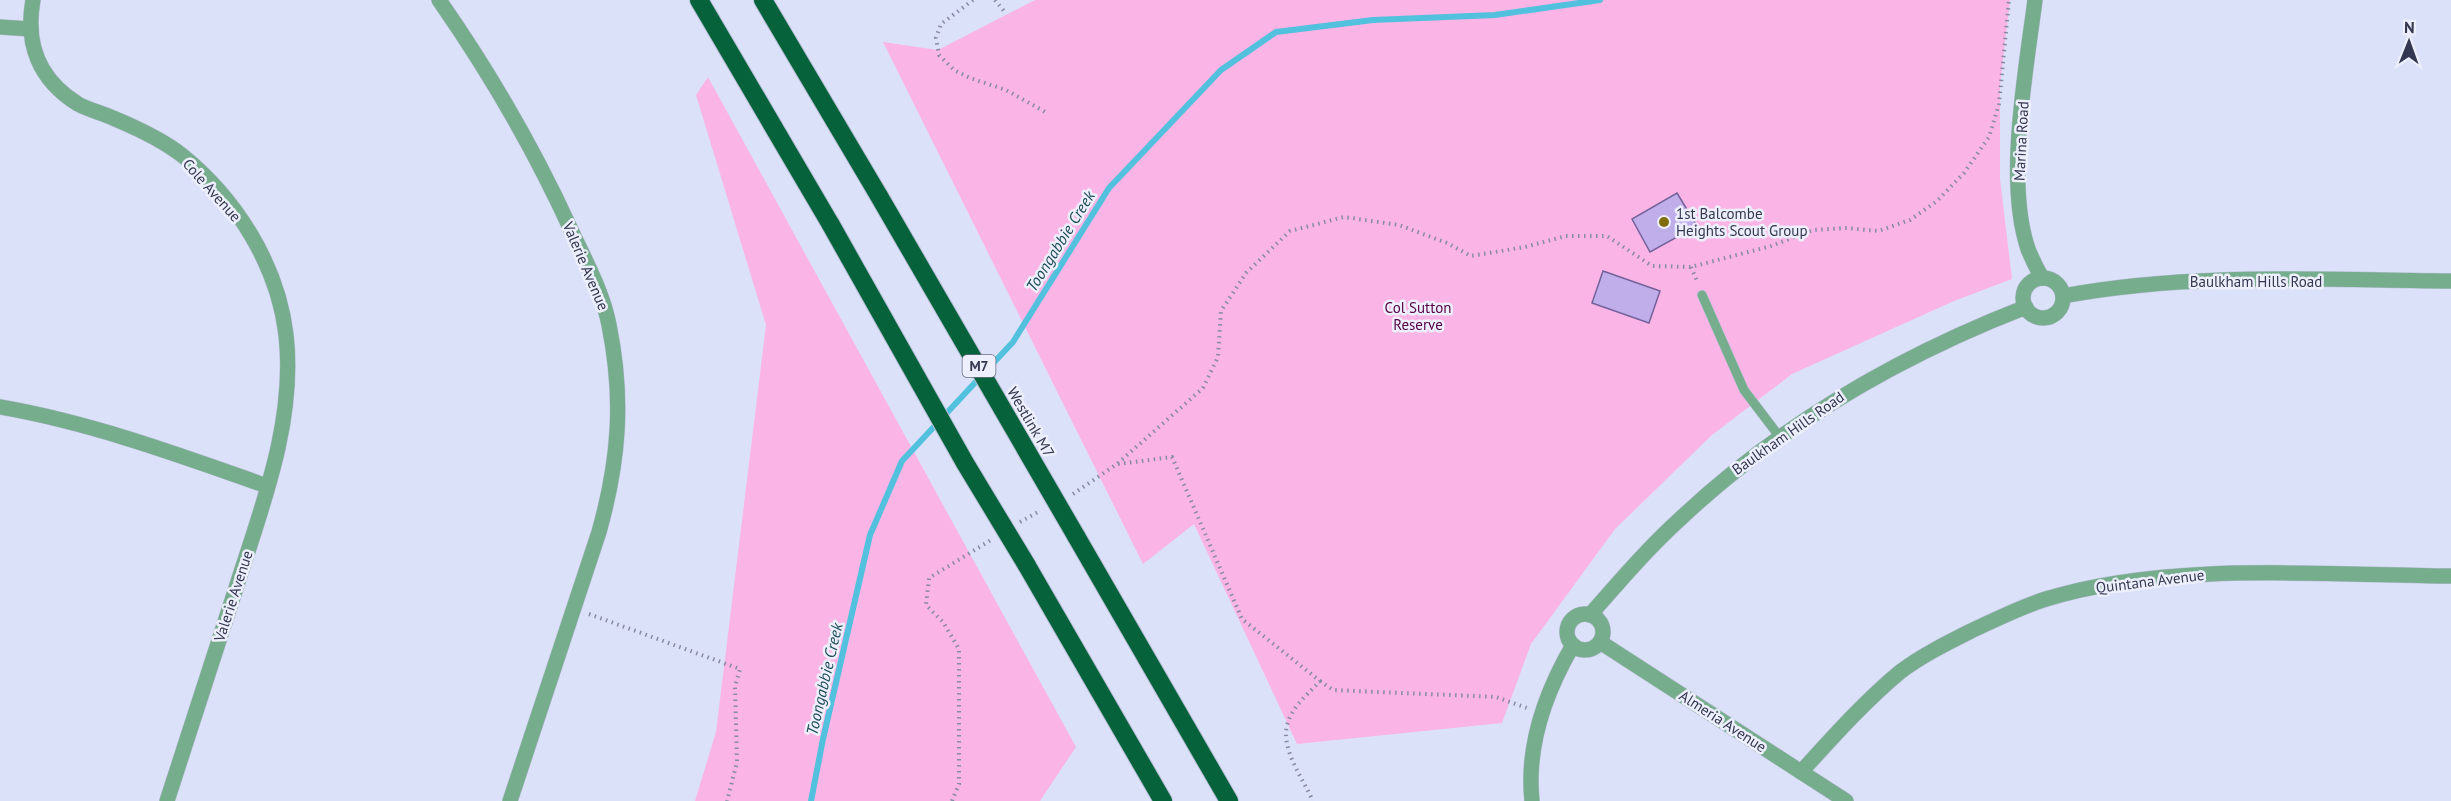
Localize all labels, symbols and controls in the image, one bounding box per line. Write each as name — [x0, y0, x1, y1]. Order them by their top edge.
north arrow — [2379, 12, 2439, 72]
text: N — [2404, 17, 2415, 37]
street label: Marina Road — [2009, 101, 2033, 181]
street label: Cole Avenue — [179, 154, 245, 226]
water label: Toongabbie Creek — [1021, 186, 1099, 295]
place label: 1st Balcombe Heights Scout Group — [1676, 204, 1808, 240]
marker: 1st Balcombe Heights Scout Group — [1657, 215, 1671, 229]
street label: Valerie Avenue — [558, 218, 613, 313]
street label: Baulkham Hills Road — [2190, 272, 2322, 291]
park label: Col Sutton Reserve — [1385, 298, 1451, 334]
road number: M7 — [962, 355, 996, 377]
street label: Westlink M7 — [1003, 383, 1059, 461]
street label: Baulkham Hills Road — [1728, 387, 1848, 479]
street label: Valerie Avenue — [209, 548, 257, 645]
street label: Quintana Avenue — [2095, 565, 2205, 597]
water label: Toongabbie Creek — [801, 620, 847, 737]
street label: Almeria Avenue — [1676, 686, 1770, 756]

